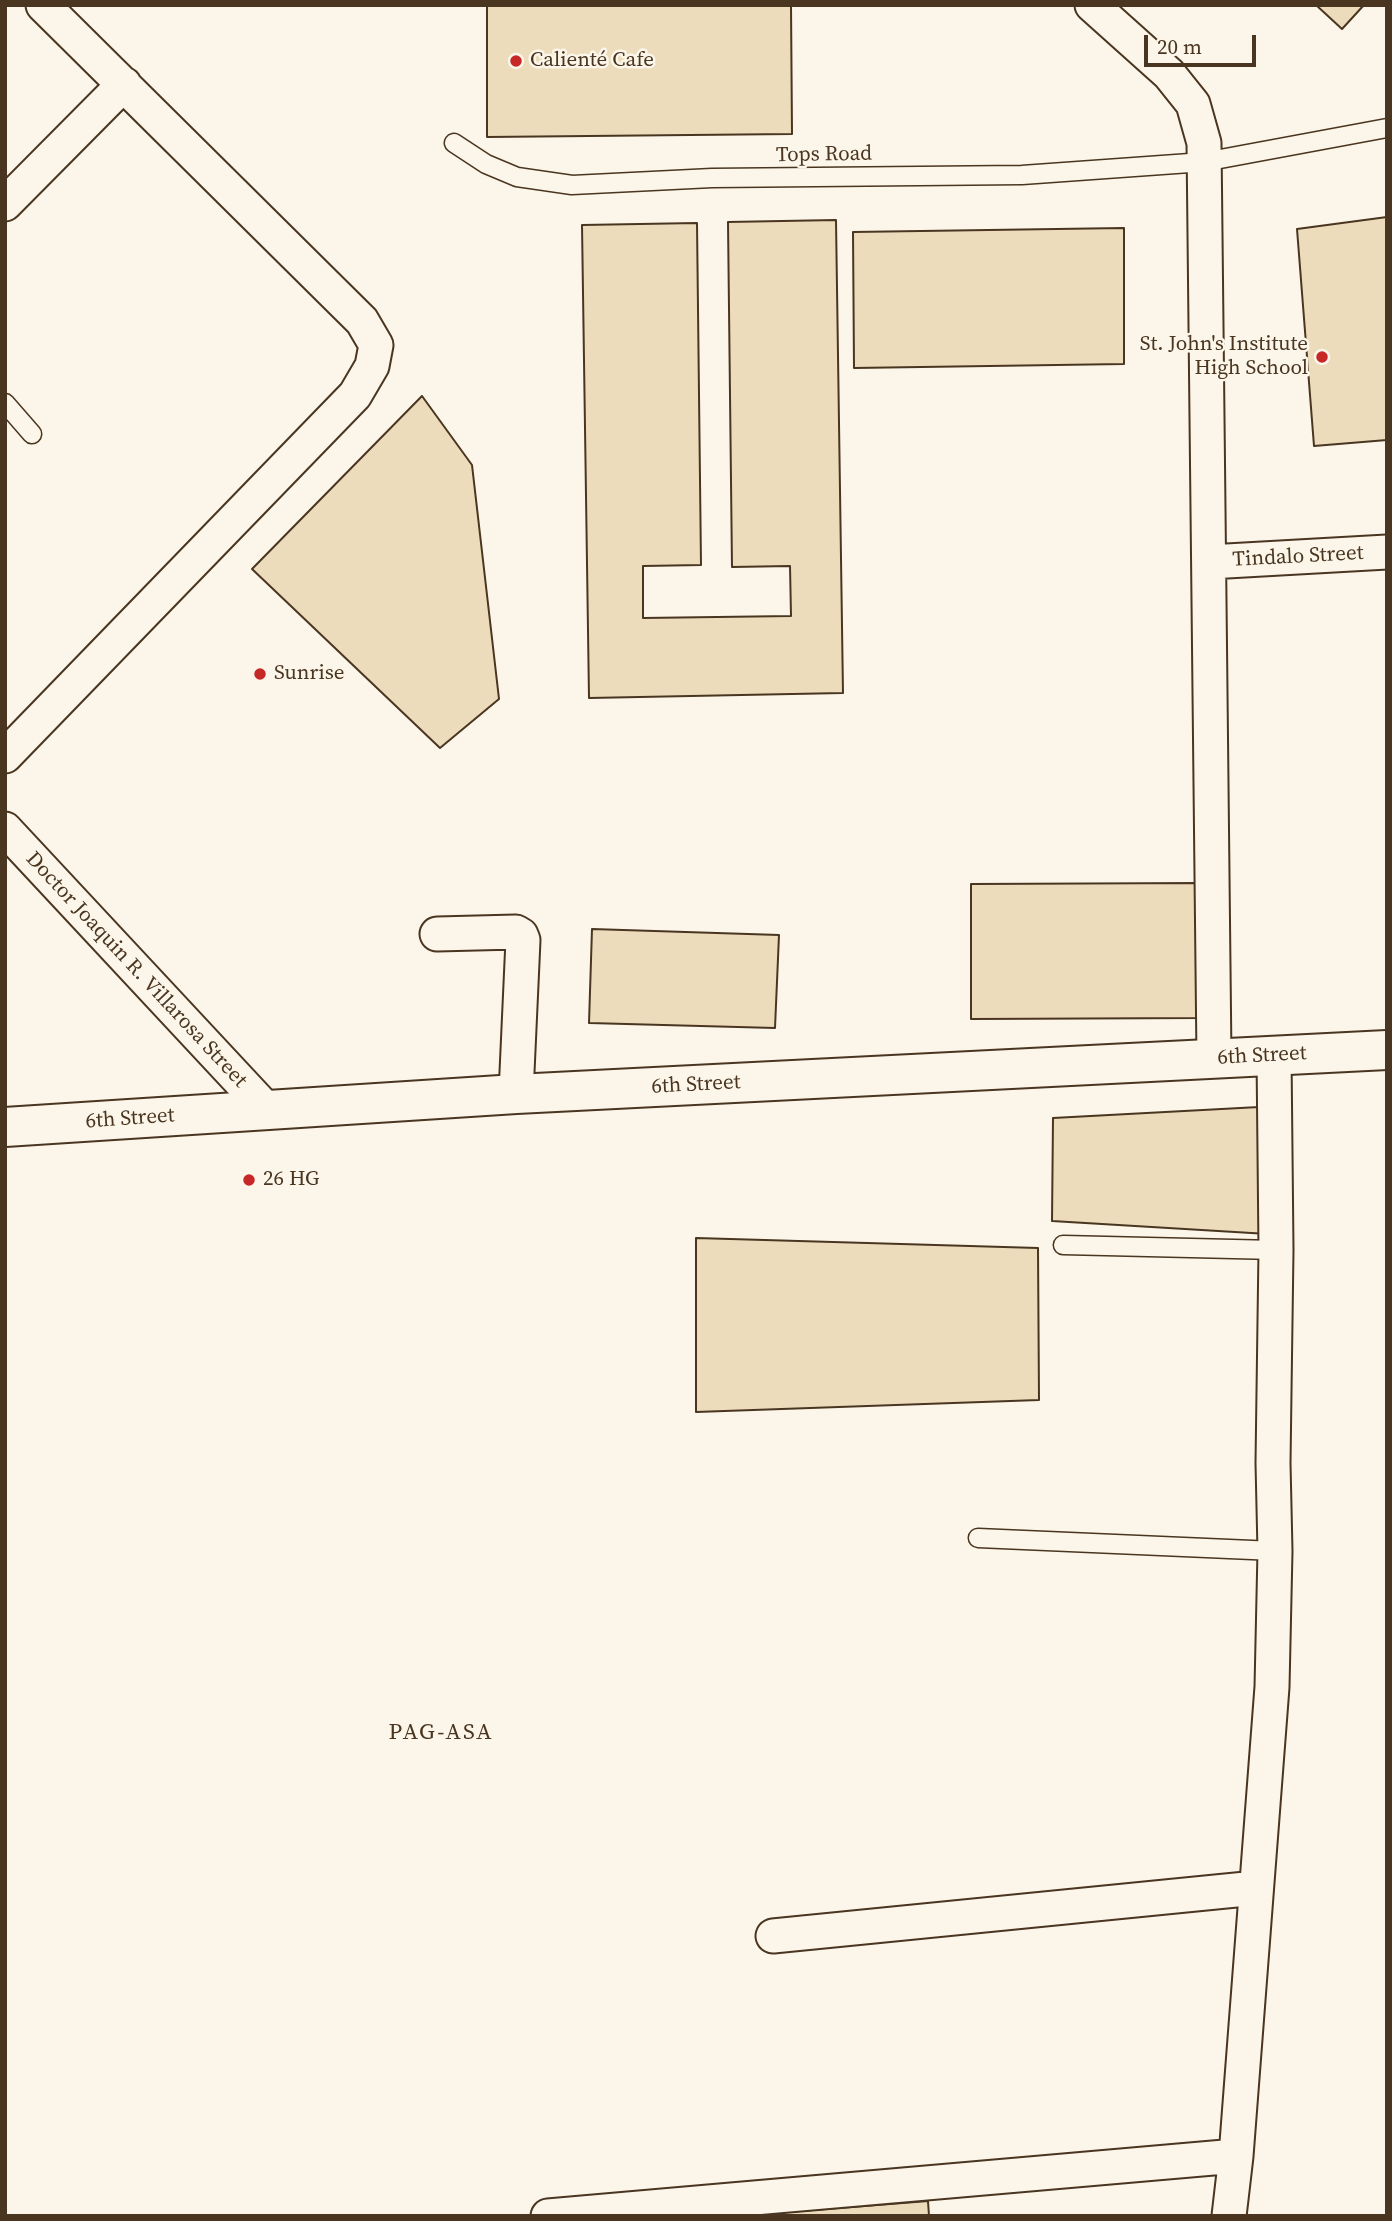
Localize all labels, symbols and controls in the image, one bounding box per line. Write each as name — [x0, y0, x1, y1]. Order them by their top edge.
scale bar — [1147, 21, 1259, 65]
text: 20 m — [1157, 32, 1202, 61]
place label: Calienté Cafe — [530, 48, 654, 74]
marker: Calienté Cafe — [508, 53, 524, 69]
street label: Tops Road — [776, 142, 872, 168]
place label: St. John's Institute High School — [1140, 332, 1308, 382]
marker: St. John's Institute High School — [1314, 349, 1330, 365]
street label: Tindalo Street — [1232, 541, 1364, 573]
place label: Sunrise — [274, 661, 344, 687]
marker: Sunrise — [252, 666, 268, 682]
street label: Doctor Joaquin R. Villarosa Street — [20, 847, 252, 1093]
street label: 6th Street — [1217, 1041, 1307, 1071]
street label: 6th Street — [651, 1070, 741, 1100]
street label: 6th Street — [85, 1103, 175, 1135]
place label: 26 HG — [263, 1167, 319, 1193]
marker: 26 HG — [241, 1172, 257, 1188]
district label: PAG-ASA — [389, 1719, 493, 1747]

